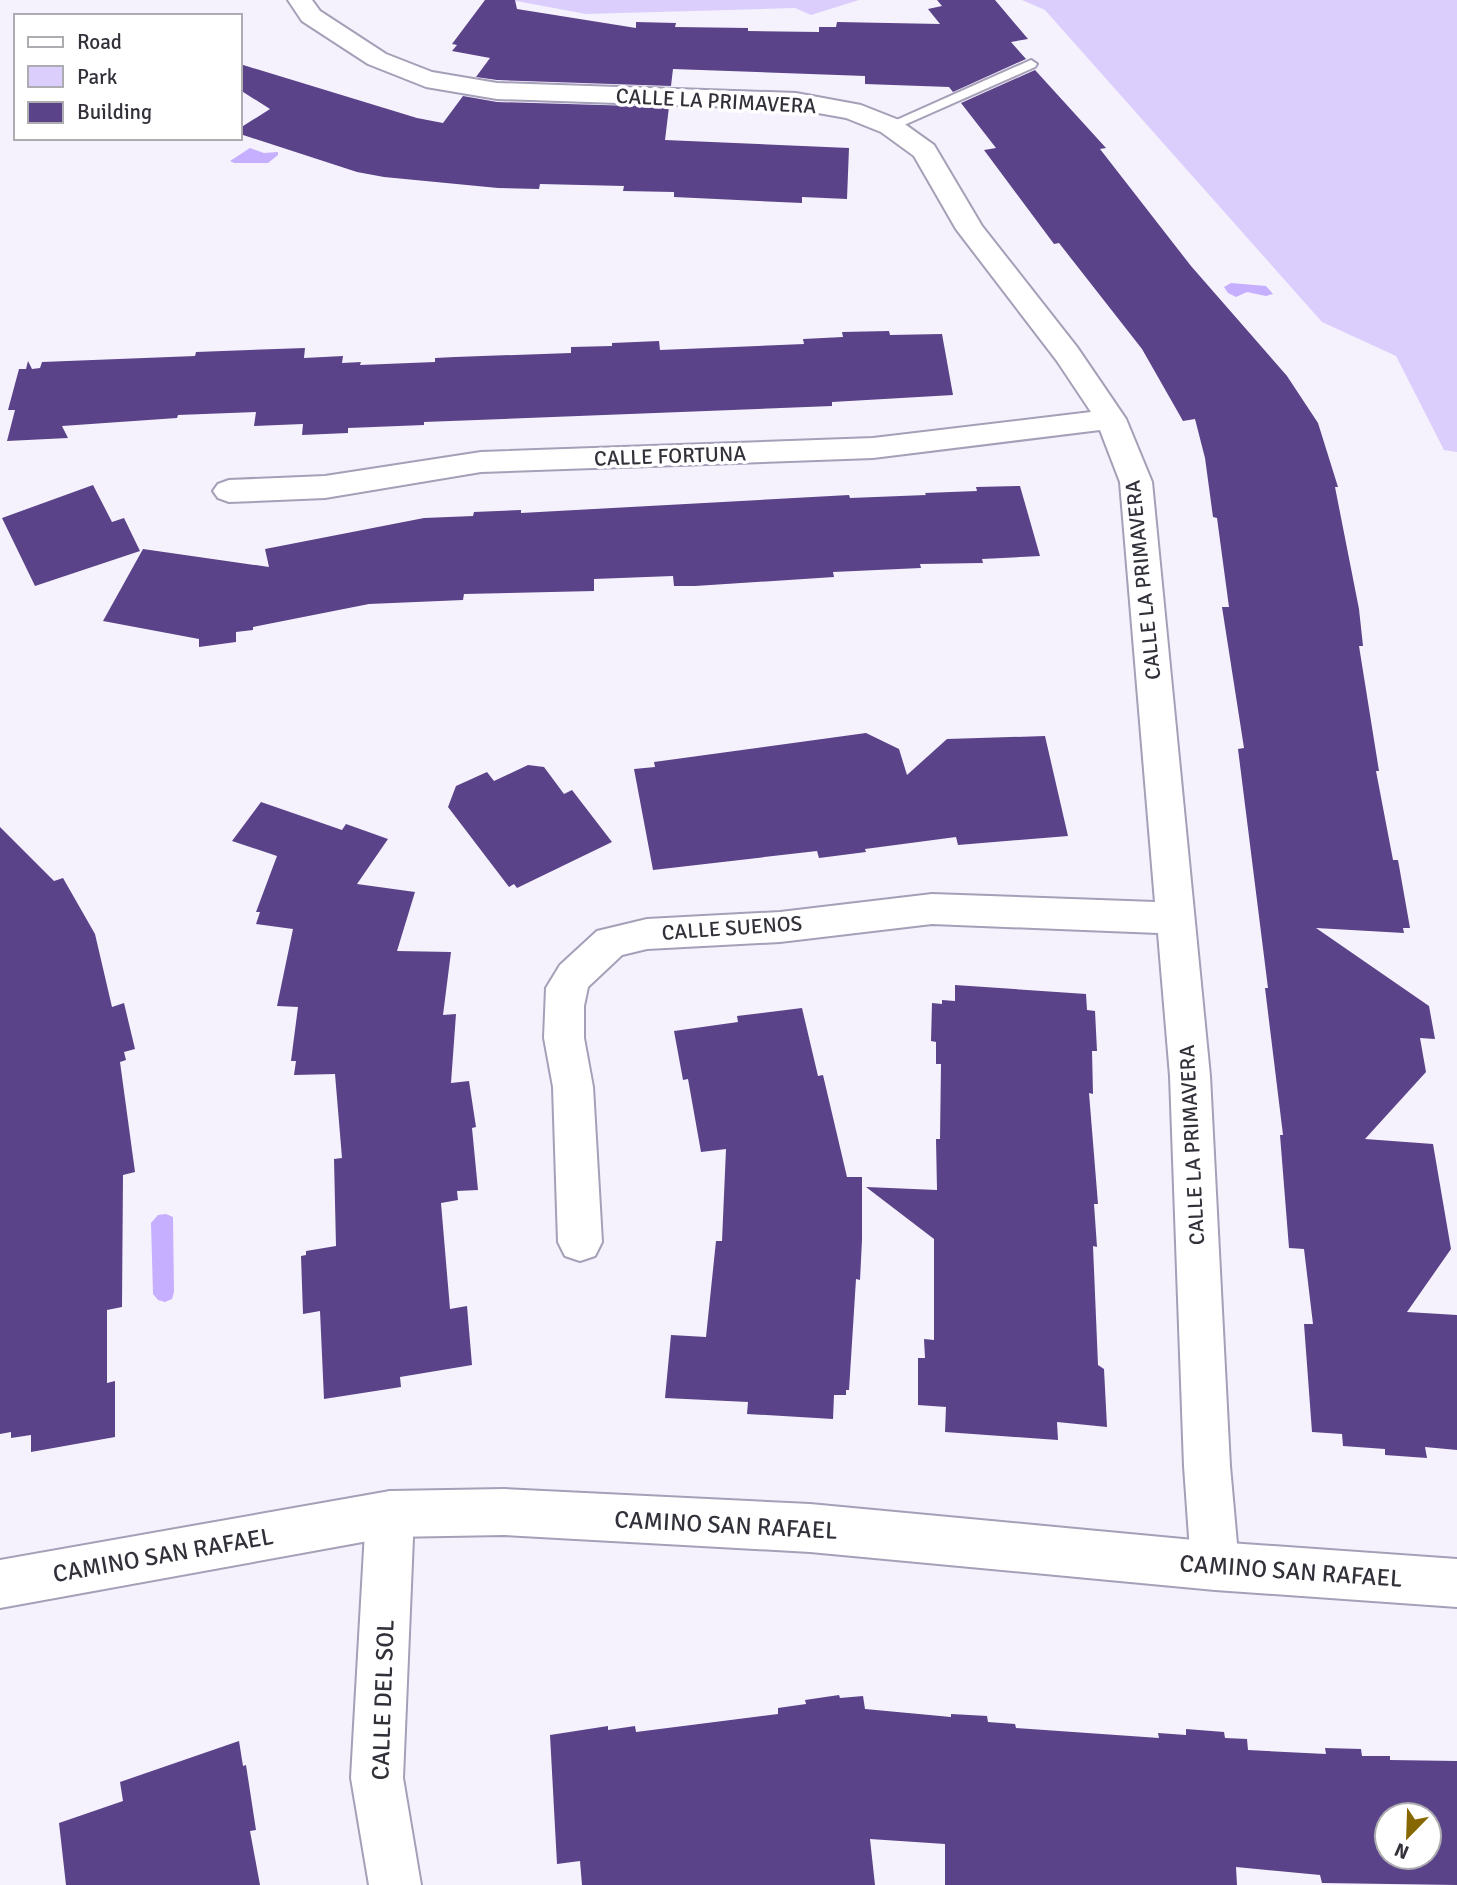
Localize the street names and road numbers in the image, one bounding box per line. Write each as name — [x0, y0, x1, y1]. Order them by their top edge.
street label: CALLE LA PRIMAVERA — [615, 83, 817, 119]
street label: CALLE FORTUNA — [594, 440, 747, 472]
street label: CALLE LA PRIMAVERA — [1120, 479, 1166, 681]
street label: CALLE SUENOS — [661, 910, 803, 946]
street label: CALLE LA PRIMAVERA — [1174, 1044, 1210, 1246]
street label: CAMINO SAN RAFAEL — [614, 1504, 838, 1546]
street label: CAMINO SAN RAFAEL — [50, 1521, 276, 1589]
street label: CAMINO SAN RAFAEL — [1179, 1548, 1403, 1594]
street label: CALLE DEL SOL — [365, 1619, 401, 1781]

